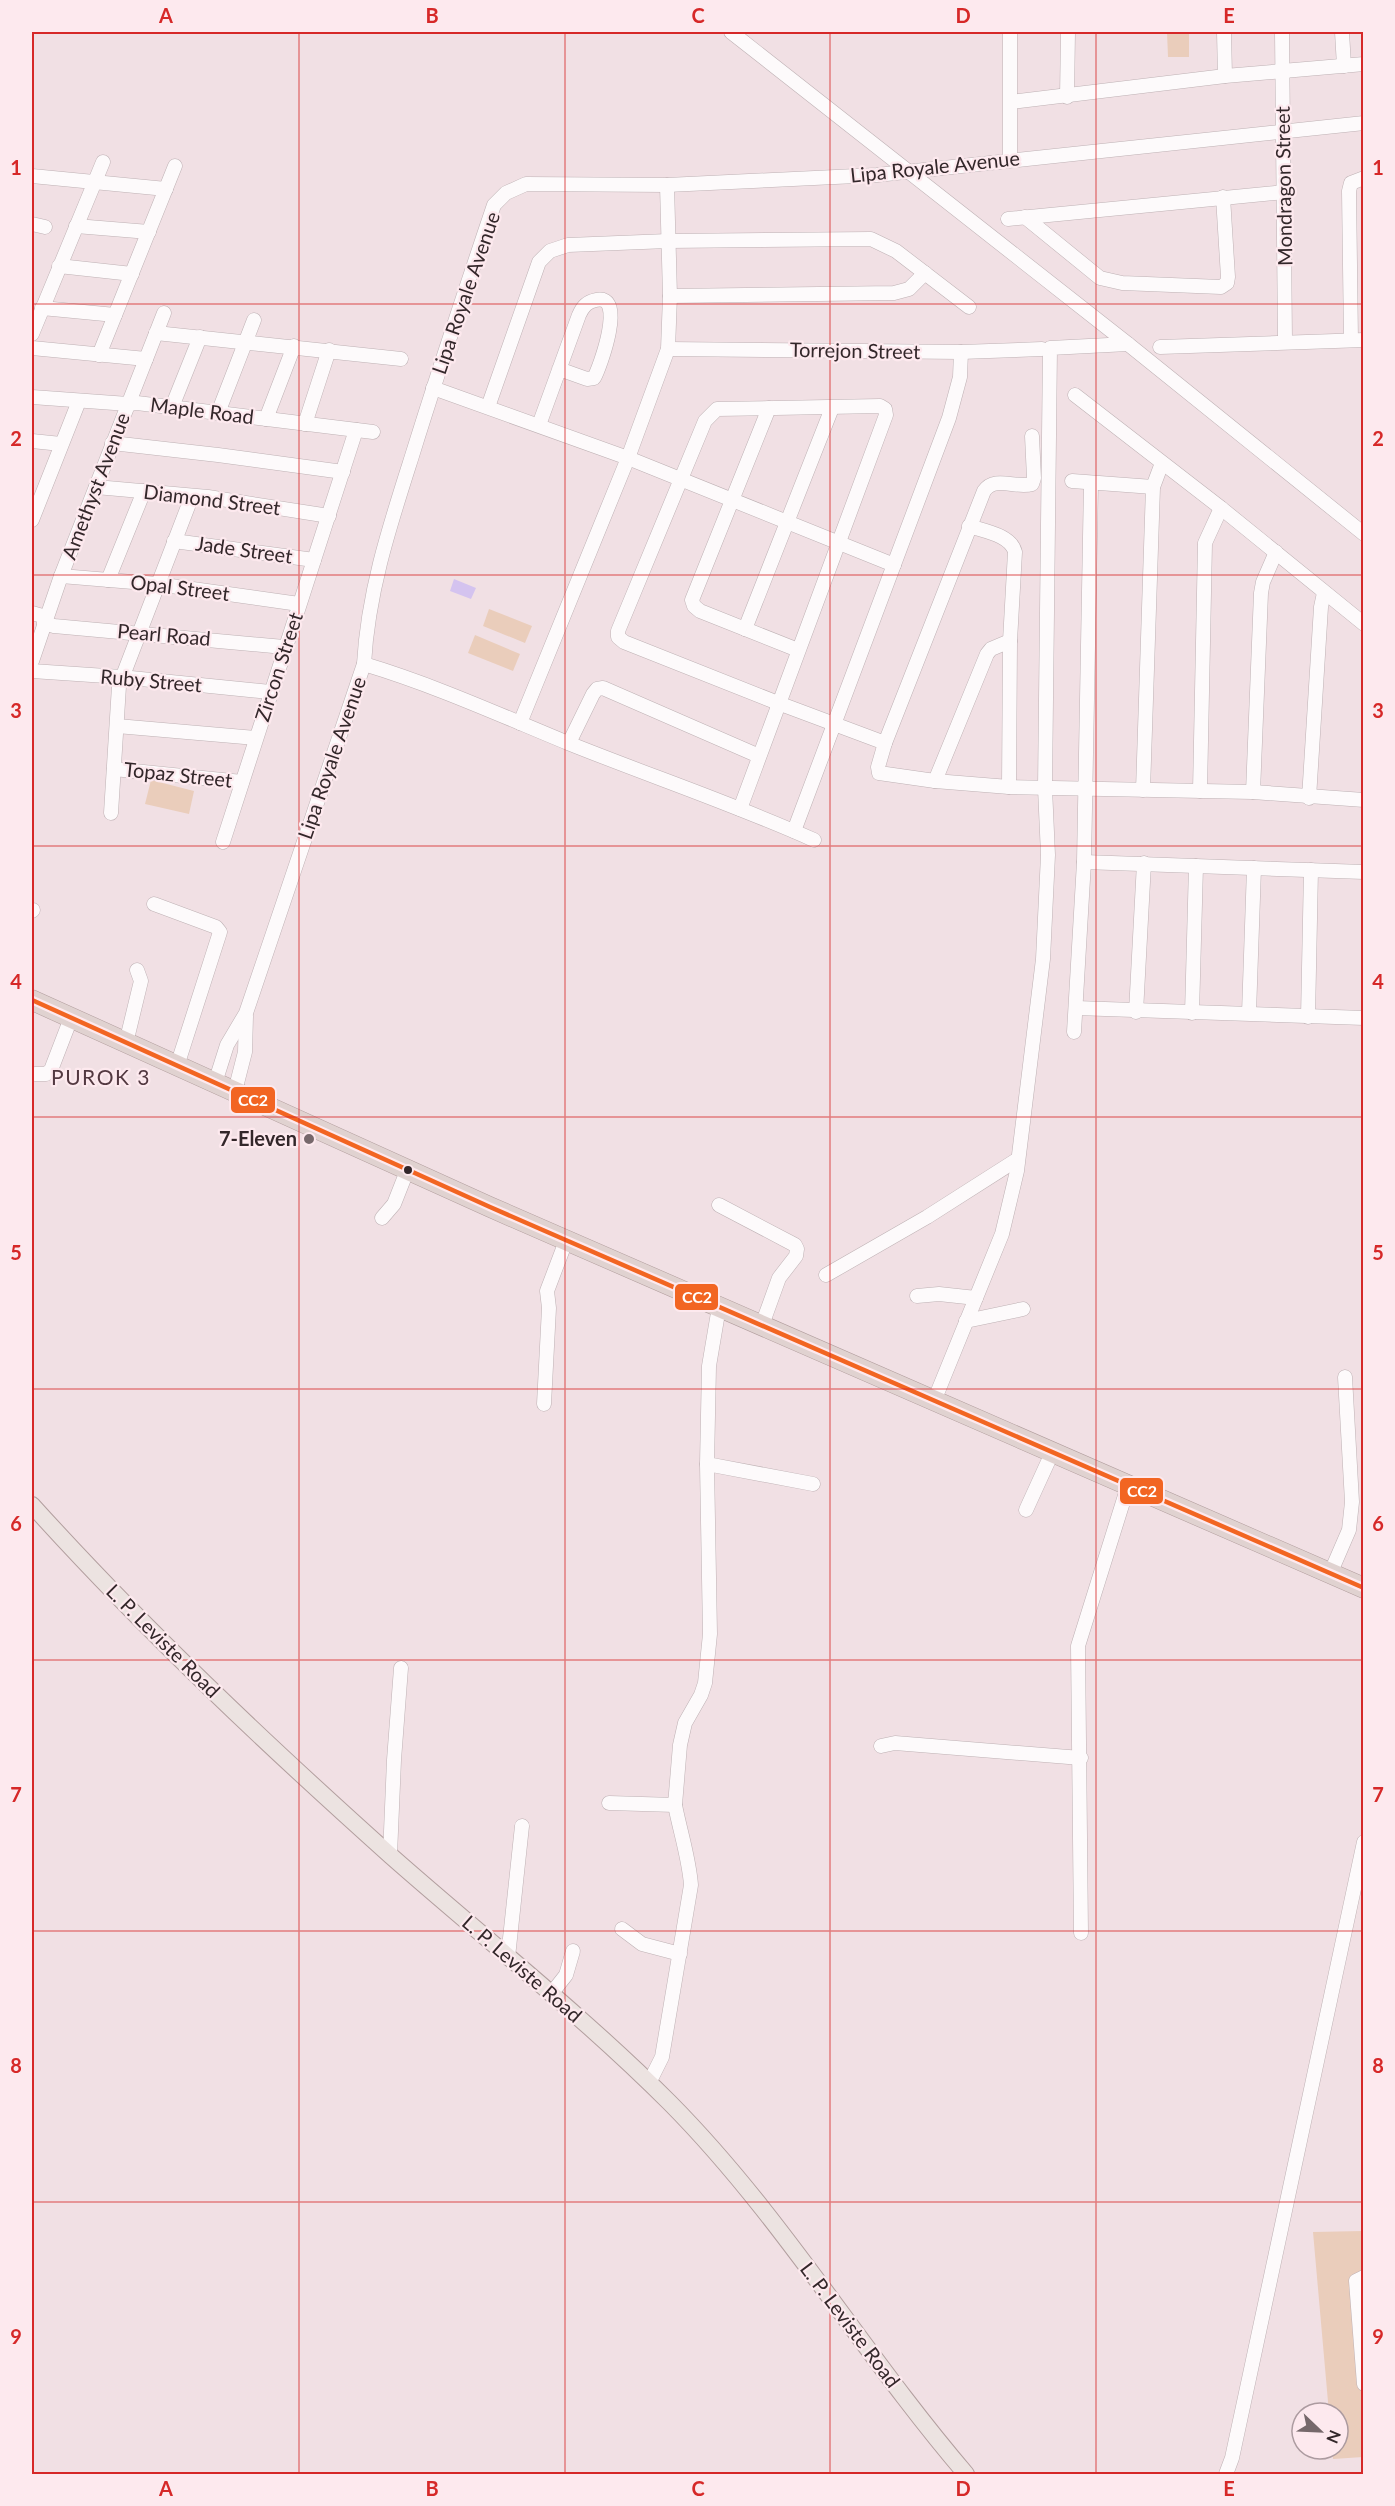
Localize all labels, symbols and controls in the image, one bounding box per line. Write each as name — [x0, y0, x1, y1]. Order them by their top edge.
text: A — [158, 3, 173, 27]
text: B — [425, 3, 439, 27]
text: C — [691, 3, 705, 27]
text: D — [955, 3, 971, 27]
text: E — [1223, 3, 1235, 27]
street label: Mondragon Street — [1270, 106, 1296, 266]
street label: Lipa Royale Avenue — [849, 145, 1021, 187]
text: 1 — [10, 155, 22, 179]
text: 1 — [1372, 155, 1384, 179]
street label: Lipa Royale Avenue — [426, 208, 504, 377]
street label: Torrejon Street — [790, 337, 920, 363]
street label: Maple Road — [149, 392, 255, 428]
street label: Amethyst Avenue — [56, 409, 134, 562]
text: 2 — [10, 426, 22, 450]
text: 2 — [1372, 426, 1384, 450]
street label: Diamond Street — [142, 479, 282, 519]
street label: Jade Street — [194, 530, 294, 568]
street label: Opal Street — [129, 569, 231, 605]
street label: Zircon Street — [249, 609, 307, 724]
street label: Pearl Road — [116, 618, 212, 650]
street label: Ruby Street — [99, 664, 203, 696]
street label: Lipa Royale Avenue — [292, 673, 370, 842]
text: 3 — [10, 698, 22, 722]
text: 3 — [1372, 698, 1384, 722]
street label: Topaz Street — [123, 756, 233, 792]
text: 4 — [10, 969, 22, 993]
text: 4 — [1372, 969, 1384, 993]
district label: PUROK 3 — [51, 1064, 151, 1089]
line badge: CC2 — [230, 1086, 276, 1114]
text: CC2 — [238, 1090, 268, 1109]
place label: 7-Eleven — [219, 1126, 297, 1150]
marker: 7-Eleven — [302, 1132, 316, 1146]
unlabelled marker — [402, 1164, 414, 1176]
text: 5 — [10, 1240, 22, 1264]
text: 5 — [1372, 1240, 1384, 1264]
line badge: CC2 — [674, 1283, 719, 1311]
text: CC2 — [682, 1287, 712, 1306]
line badge: CC2 — [1119, 1477, 1164, 1505]
text: CC2 — [1127, 1481, 1157, 1500]
text: 6 — [10, 1511, 22, 1535]
text: 6 — [1372, 1511, 1384, 1535]
street label: L. P. Leviste Road — [102, 1578, 226, 1702]
text: 7 — [10, 1782, 22, 1806]
text: 7 — [1372, 1782, 1384, 1806]
street label: L. P. Leviste Road — [458, 1910, 587, 2027]
text: 8 — [10, 2053, 22, 2077]
text: 8 — [1372, 2053, 1384, 2077]
street label: L. P. Leviste Road — [796, 2257, 906, 2392]
text: 9 — [10, 2324, 22, 2348]
text: 9 — [1372, 2324, 1384, 2348]
north arrow — [1290, 2401, 1350, 2461]
text: N — [1323, 2428, 1345, 2446]
text: A — [158, 2476, 173, 2500]
text: B — [425, 2476, 439, 2500]
text: C — [691, 2476, 705, 2500]
text: D — [955, 2476, 971, 2500]
text: E — [1223, 2476, 1235, 2500]

